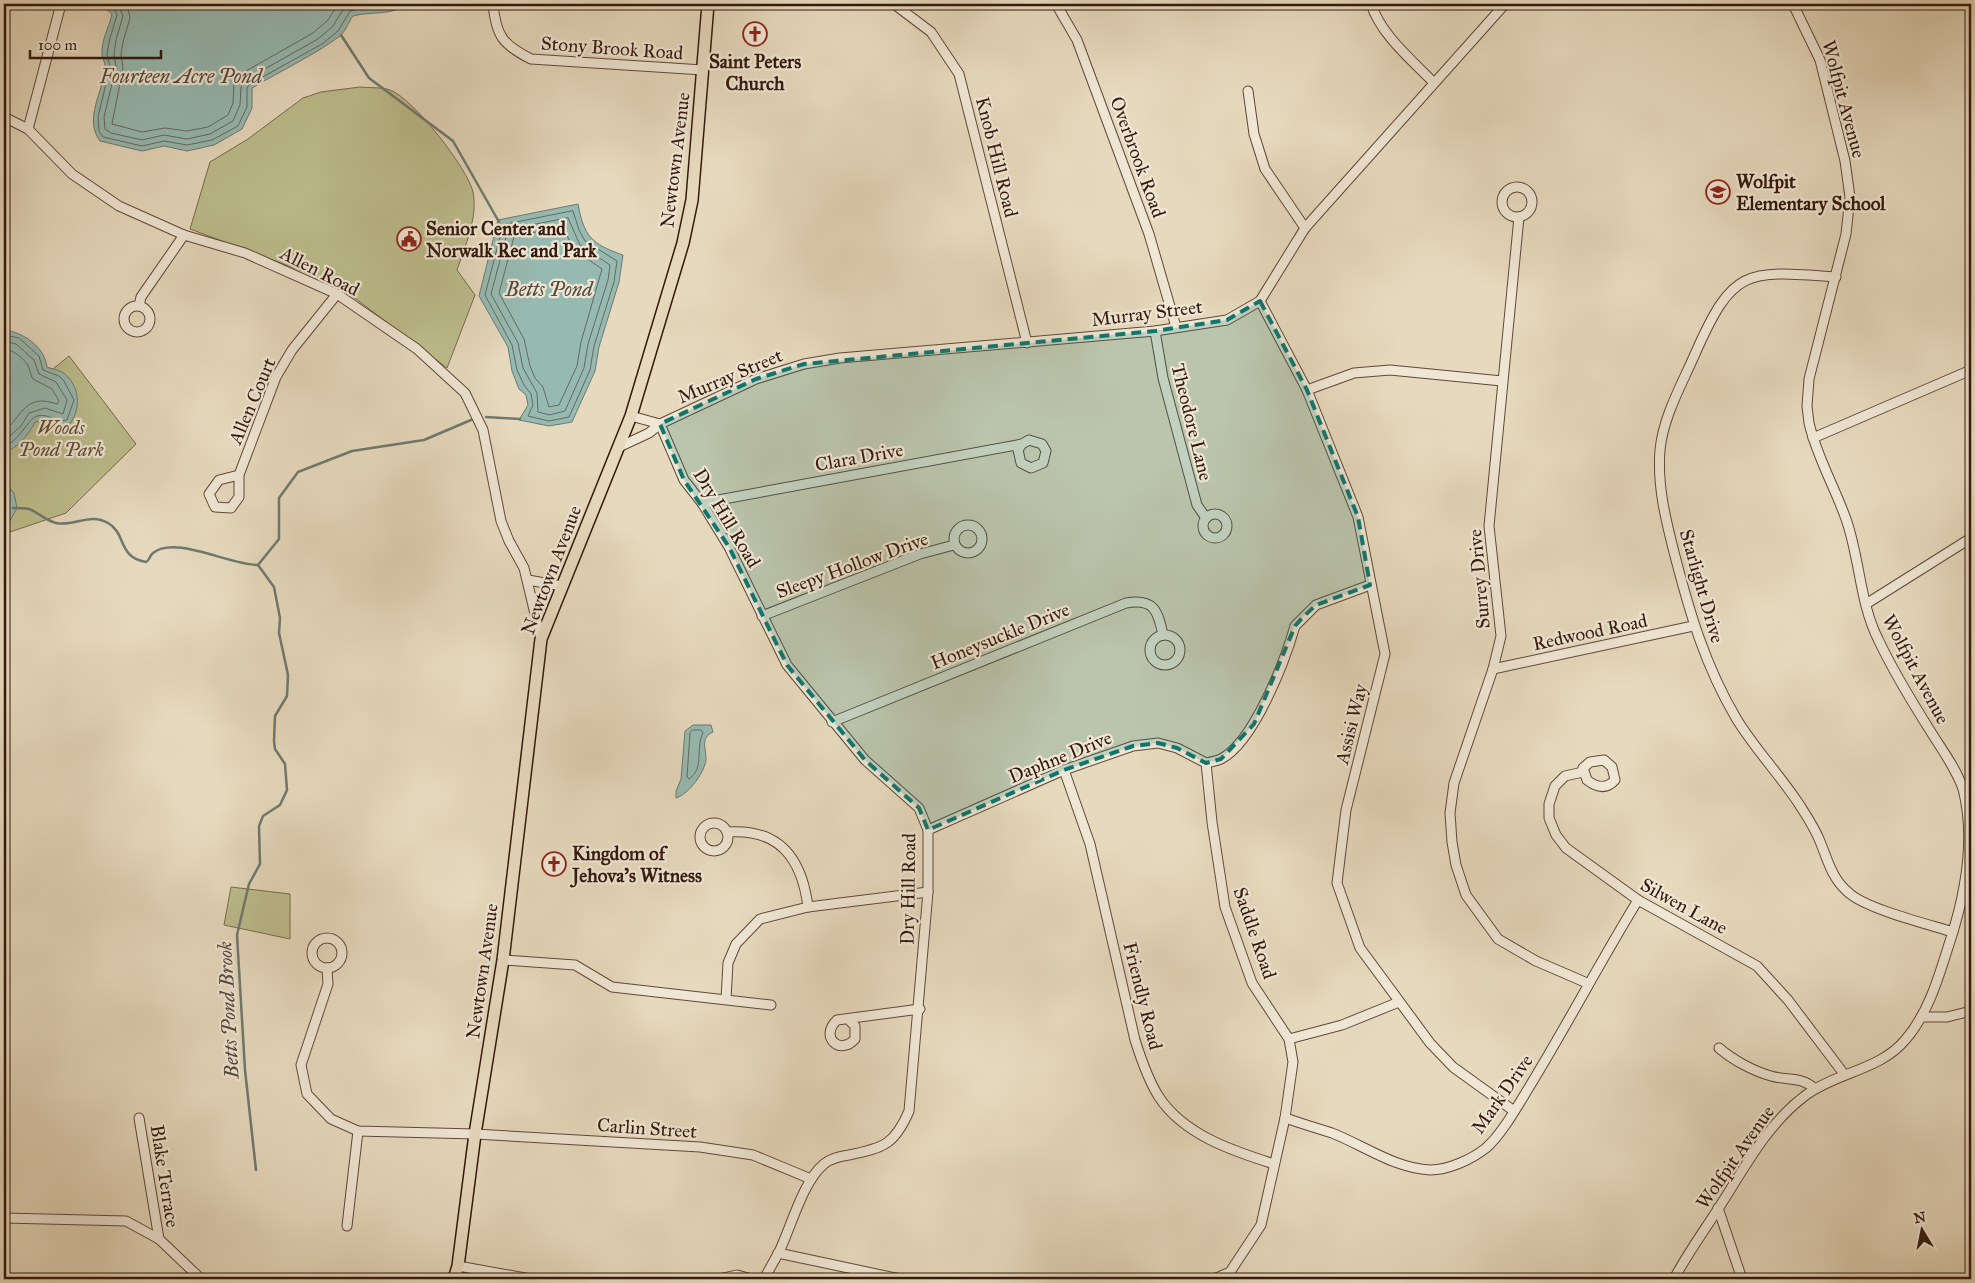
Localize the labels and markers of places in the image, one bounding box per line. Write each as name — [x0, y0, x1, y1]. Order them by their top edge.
church icon: Saint Peters Church — [742, 21, 768, 47]
place label: Saint Peters Church — [709, 50, 801, 95]
place label: Wolfpit Elementary School — [1736, 170, 1886, 216]
school or university icon: Wolfpit Elementary School — [1705, 179, 1731, 205]
place label: Senior Center and Norwalk Rec and Park — [426, 217, 598, 262]
public building icon: Senior Center and Norwalk Rec and Park — [396, 226, 422, 252]
place label: Kingdom of Jehova's Witness — [569, 842, 702, 888]
church icon: Kingdom of Jehova's Witness — [541, 851, 567, 877]

